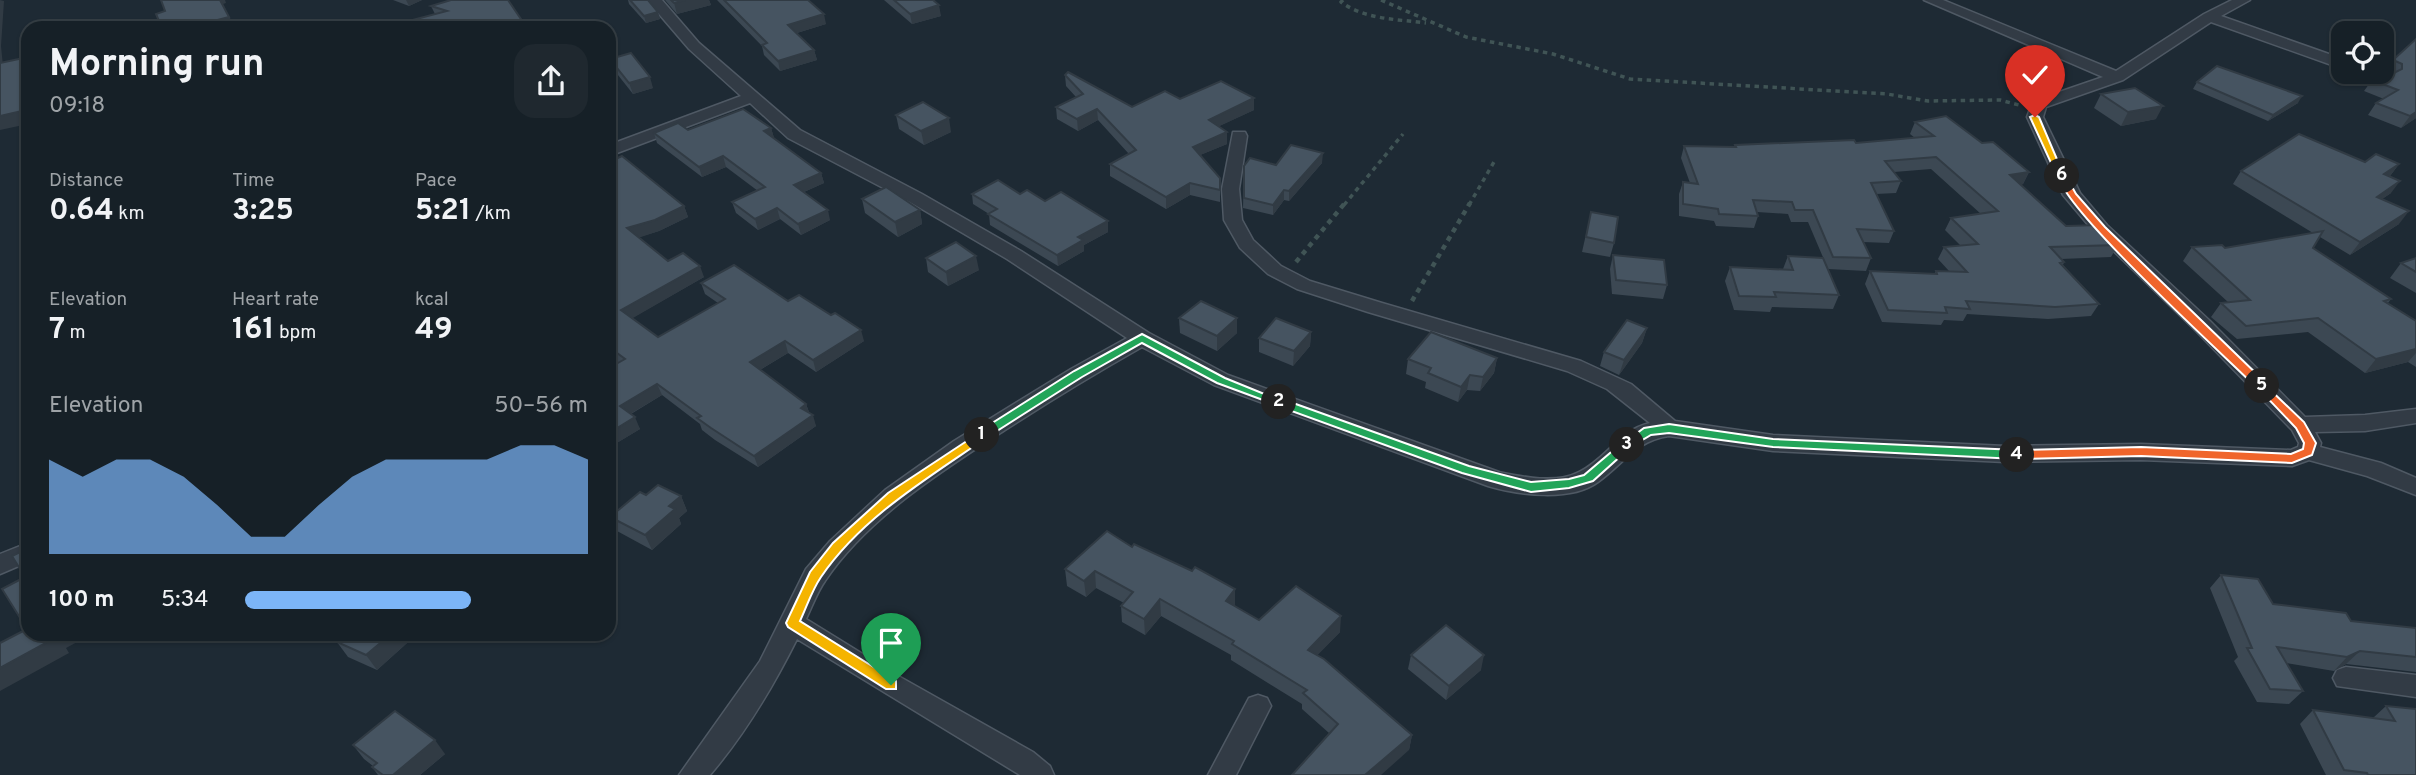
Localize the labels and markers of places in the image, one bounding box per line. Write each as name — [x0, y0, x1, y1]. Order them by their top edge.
pin — [2005, 45, 2065, 117]
pin: 6 — [2044, 158, 2080, 194]
pin: 5 — [2244, 368, 2280, 404]
pin: 2 — [1262, 384, 1296, 420]
pin: 1 — [964, 418, 1000, 452]
pin: 3 — [1610, 428, 1644, 462]
pin: 4 — [2000, 438, 2035, 472]
pin — [861, 613, 921, 685]

